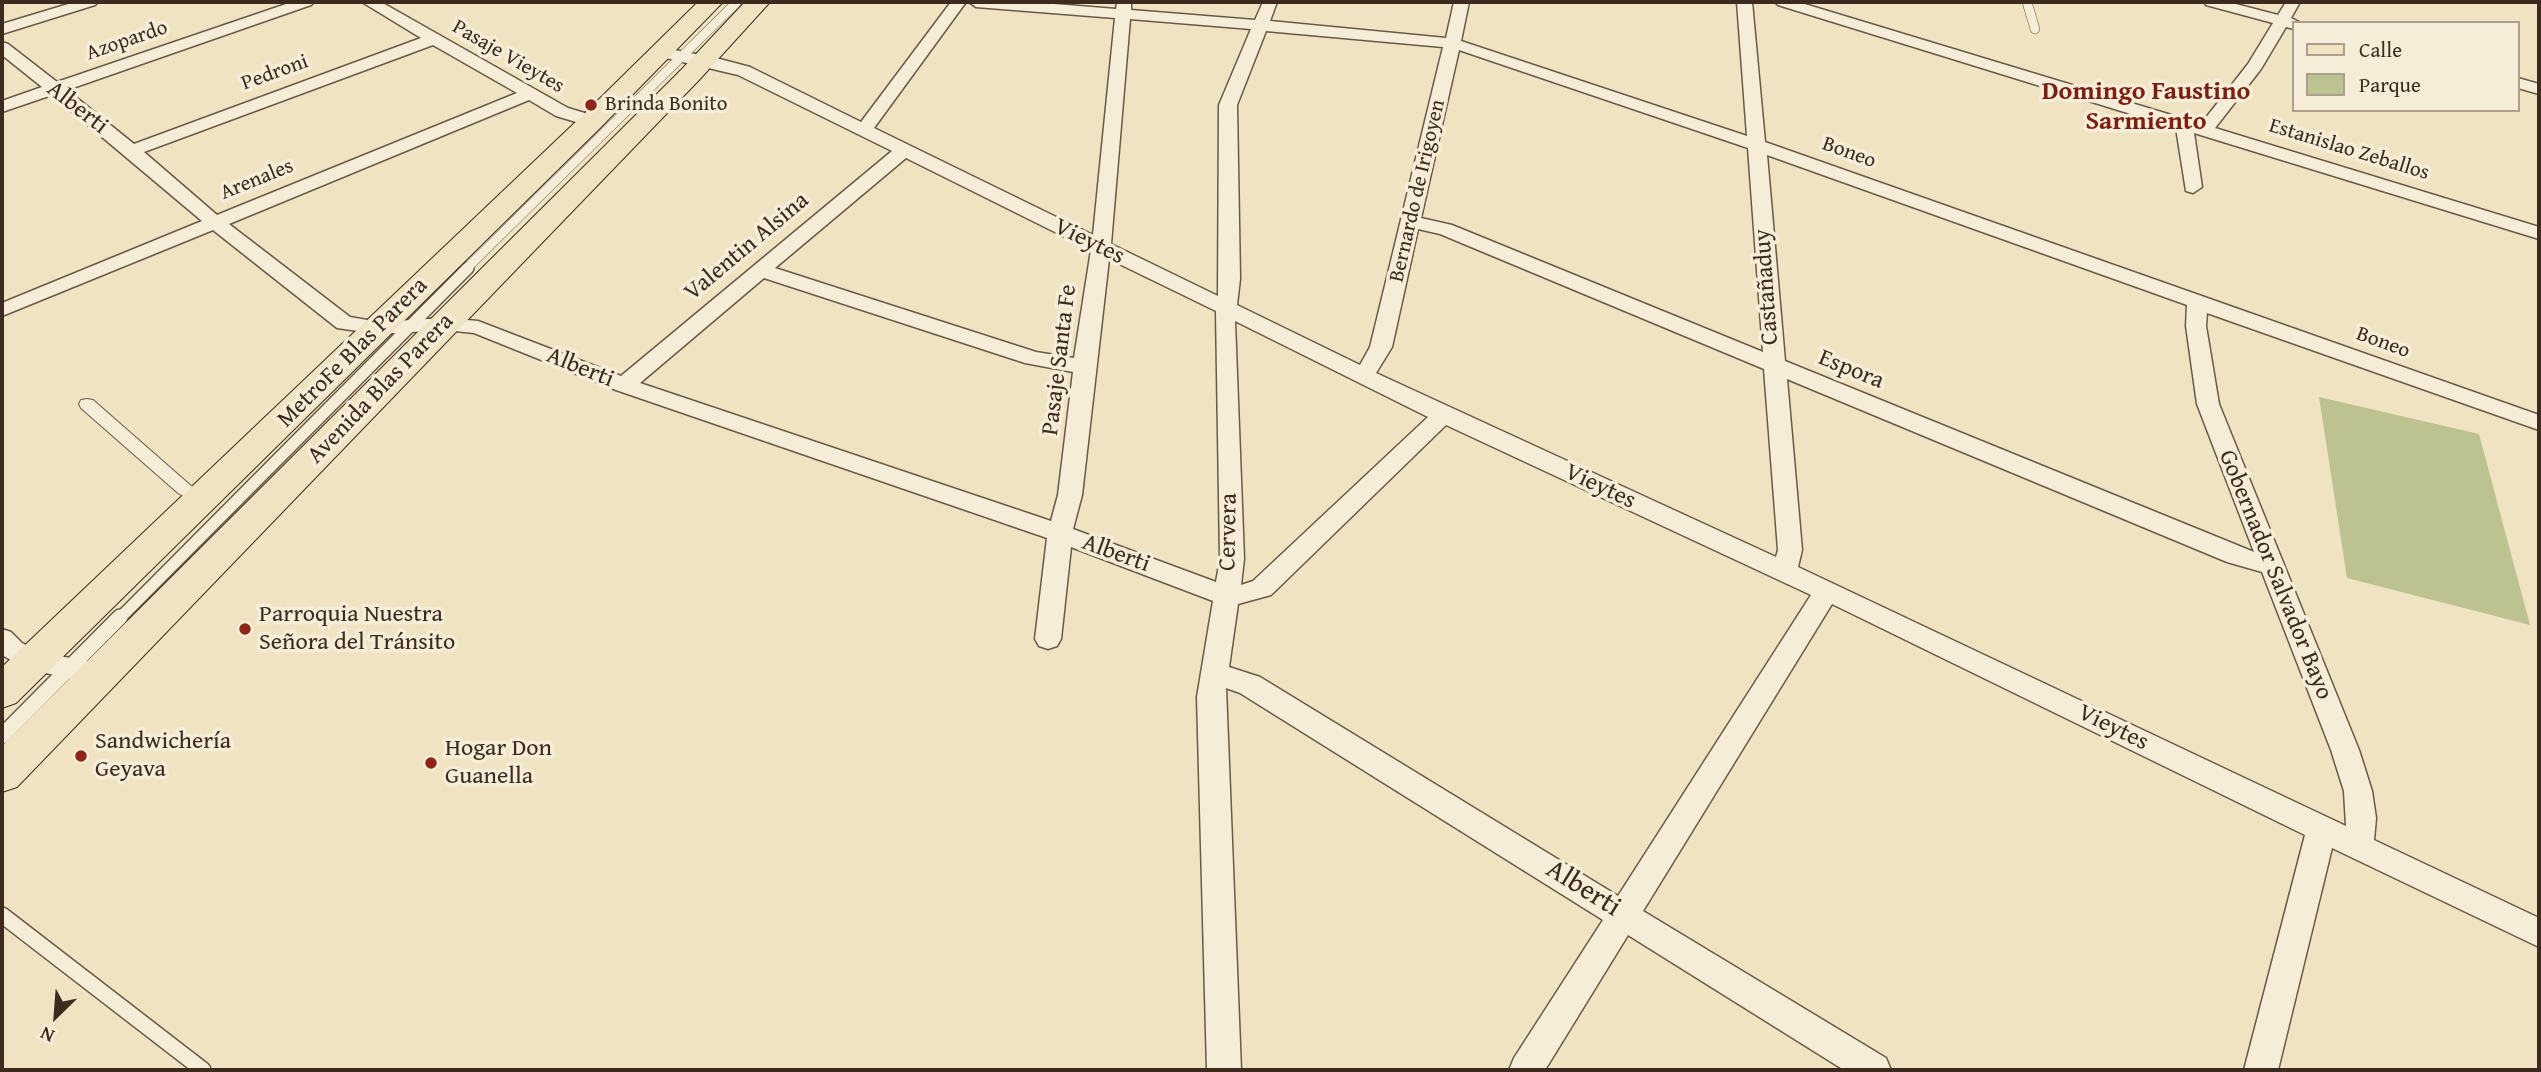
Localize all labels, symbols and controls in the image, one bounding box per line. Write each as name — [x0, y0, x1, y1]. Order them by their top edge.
street label: Azopardo — [83, 15, 171, 67]
street label: Pasaje Vieytes — [448, 15, 568, 99]
legend — [2292, 21, 2520, 112]
text: Calle — [2359, 34, 2402, 65]
street label: Pedroni — [238, 49, 312, 97]
text: Parque — [2359, 69, 2421, 100]
street label: Alberti — [41, 75, 113, 141]
district label: Domingo Faustino Sarmiento — [2042, 76, 2250, 138]
place label: Brinda Bonito — [605, 92, 727, 118]
marker: Brinda Bonito — [583, 97, 599, 113]
street label: Bernardo de Irigoyen — [1385, 97, 1451, 285]
street label: Estanislao Zeballos — [2266, 114, 2432, 186]
street label: Boneo — [1819, 132, 1879, 174]
street label: Arenales — [217, 154, 297, 206]
street label: Valentin Alsina — [679, 187, 815, 307]
street label: Vieytes — [1049, 213, 1129, 271]
street label: Castañaduy — [1749, 228, 1785, 346]
street label: MetroFe Blas Parera — [272, 272, 434, 434]
street label: Pasaje Santa Fe — [1036, 283, 1084, 437]
street label: Avenida Blas Parera — [302, 308, 460, 470]
street label: Boneo — [2353, 322, 2413, 364]
street label: Alberti — [542, 342, 618, 394]
street label: Espora — [1814, 344, 1888, 396]
street label: Gobernador Salvador Bayo — [2212, 446, 2338, 704]
street label: Vieytes — [1560, 458, 1640, 516]
street label: Cervera — [1214, 493, 1244, 571]
street label: Alberti — [1078, 528, 1154, 580]
place label: Parroquia Nuestra Señora del Tránsito — [259, 601, 455, 657]
marker: Parroquia Nuestra Señora del Tránsito — [237, 621, 253, 637]
street label: Vieytes — [2073, 699, 2153, 757]
place label: Sandwichería Geyava — [95, 728, 231, 784]
place label: Hogar Don Guanella — [445, 735, 552, 791]
marker: Sandwichería Geyava — [73, 748, 89, 764]
marker: Hogar Don Guanella — [423, 755, 439, 771]
street label: Alberti — [1539, 853, 1627, 925]
north arrow — [21, 981, 91, 1051]
text: N — [35, 1020, 59, 1050]

